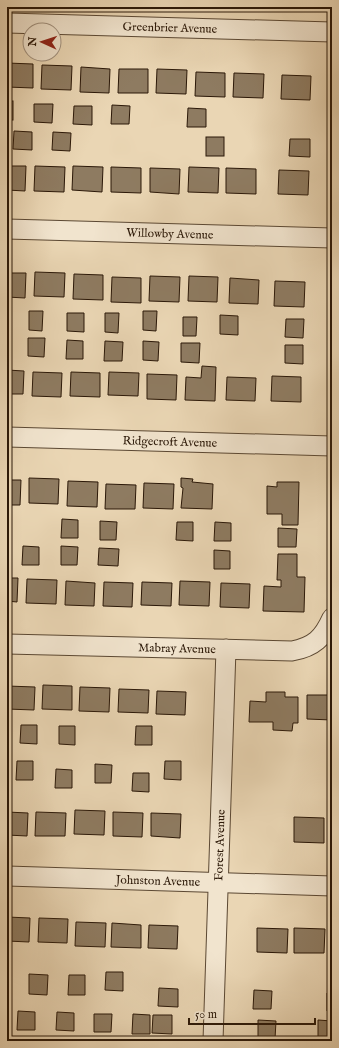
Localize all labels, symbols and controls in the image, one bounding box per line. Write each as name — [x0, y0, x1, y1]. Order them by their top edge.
street label: Greenbrier Avenue — [122, 19, 218, 36]
north arrow — [22, 22, 62, 62]
text: N — [26, 36, 40, 48]
street label: Willowby Avenue — [126, 225, 214, 242]
street label: Ridgecroft Avenue — [123, 433, 218, 450]
street label: Mabray Avenue — [138, 640, 216, 657]
street label: Forest Avenue — [211, 809, 228, 881]
street label: Johnston Avenue — [114, 872, 201, 889]
scale bar — [189, 1000, 315, 1026]
text: 50 m — [195, 1007, 217, 1022]

